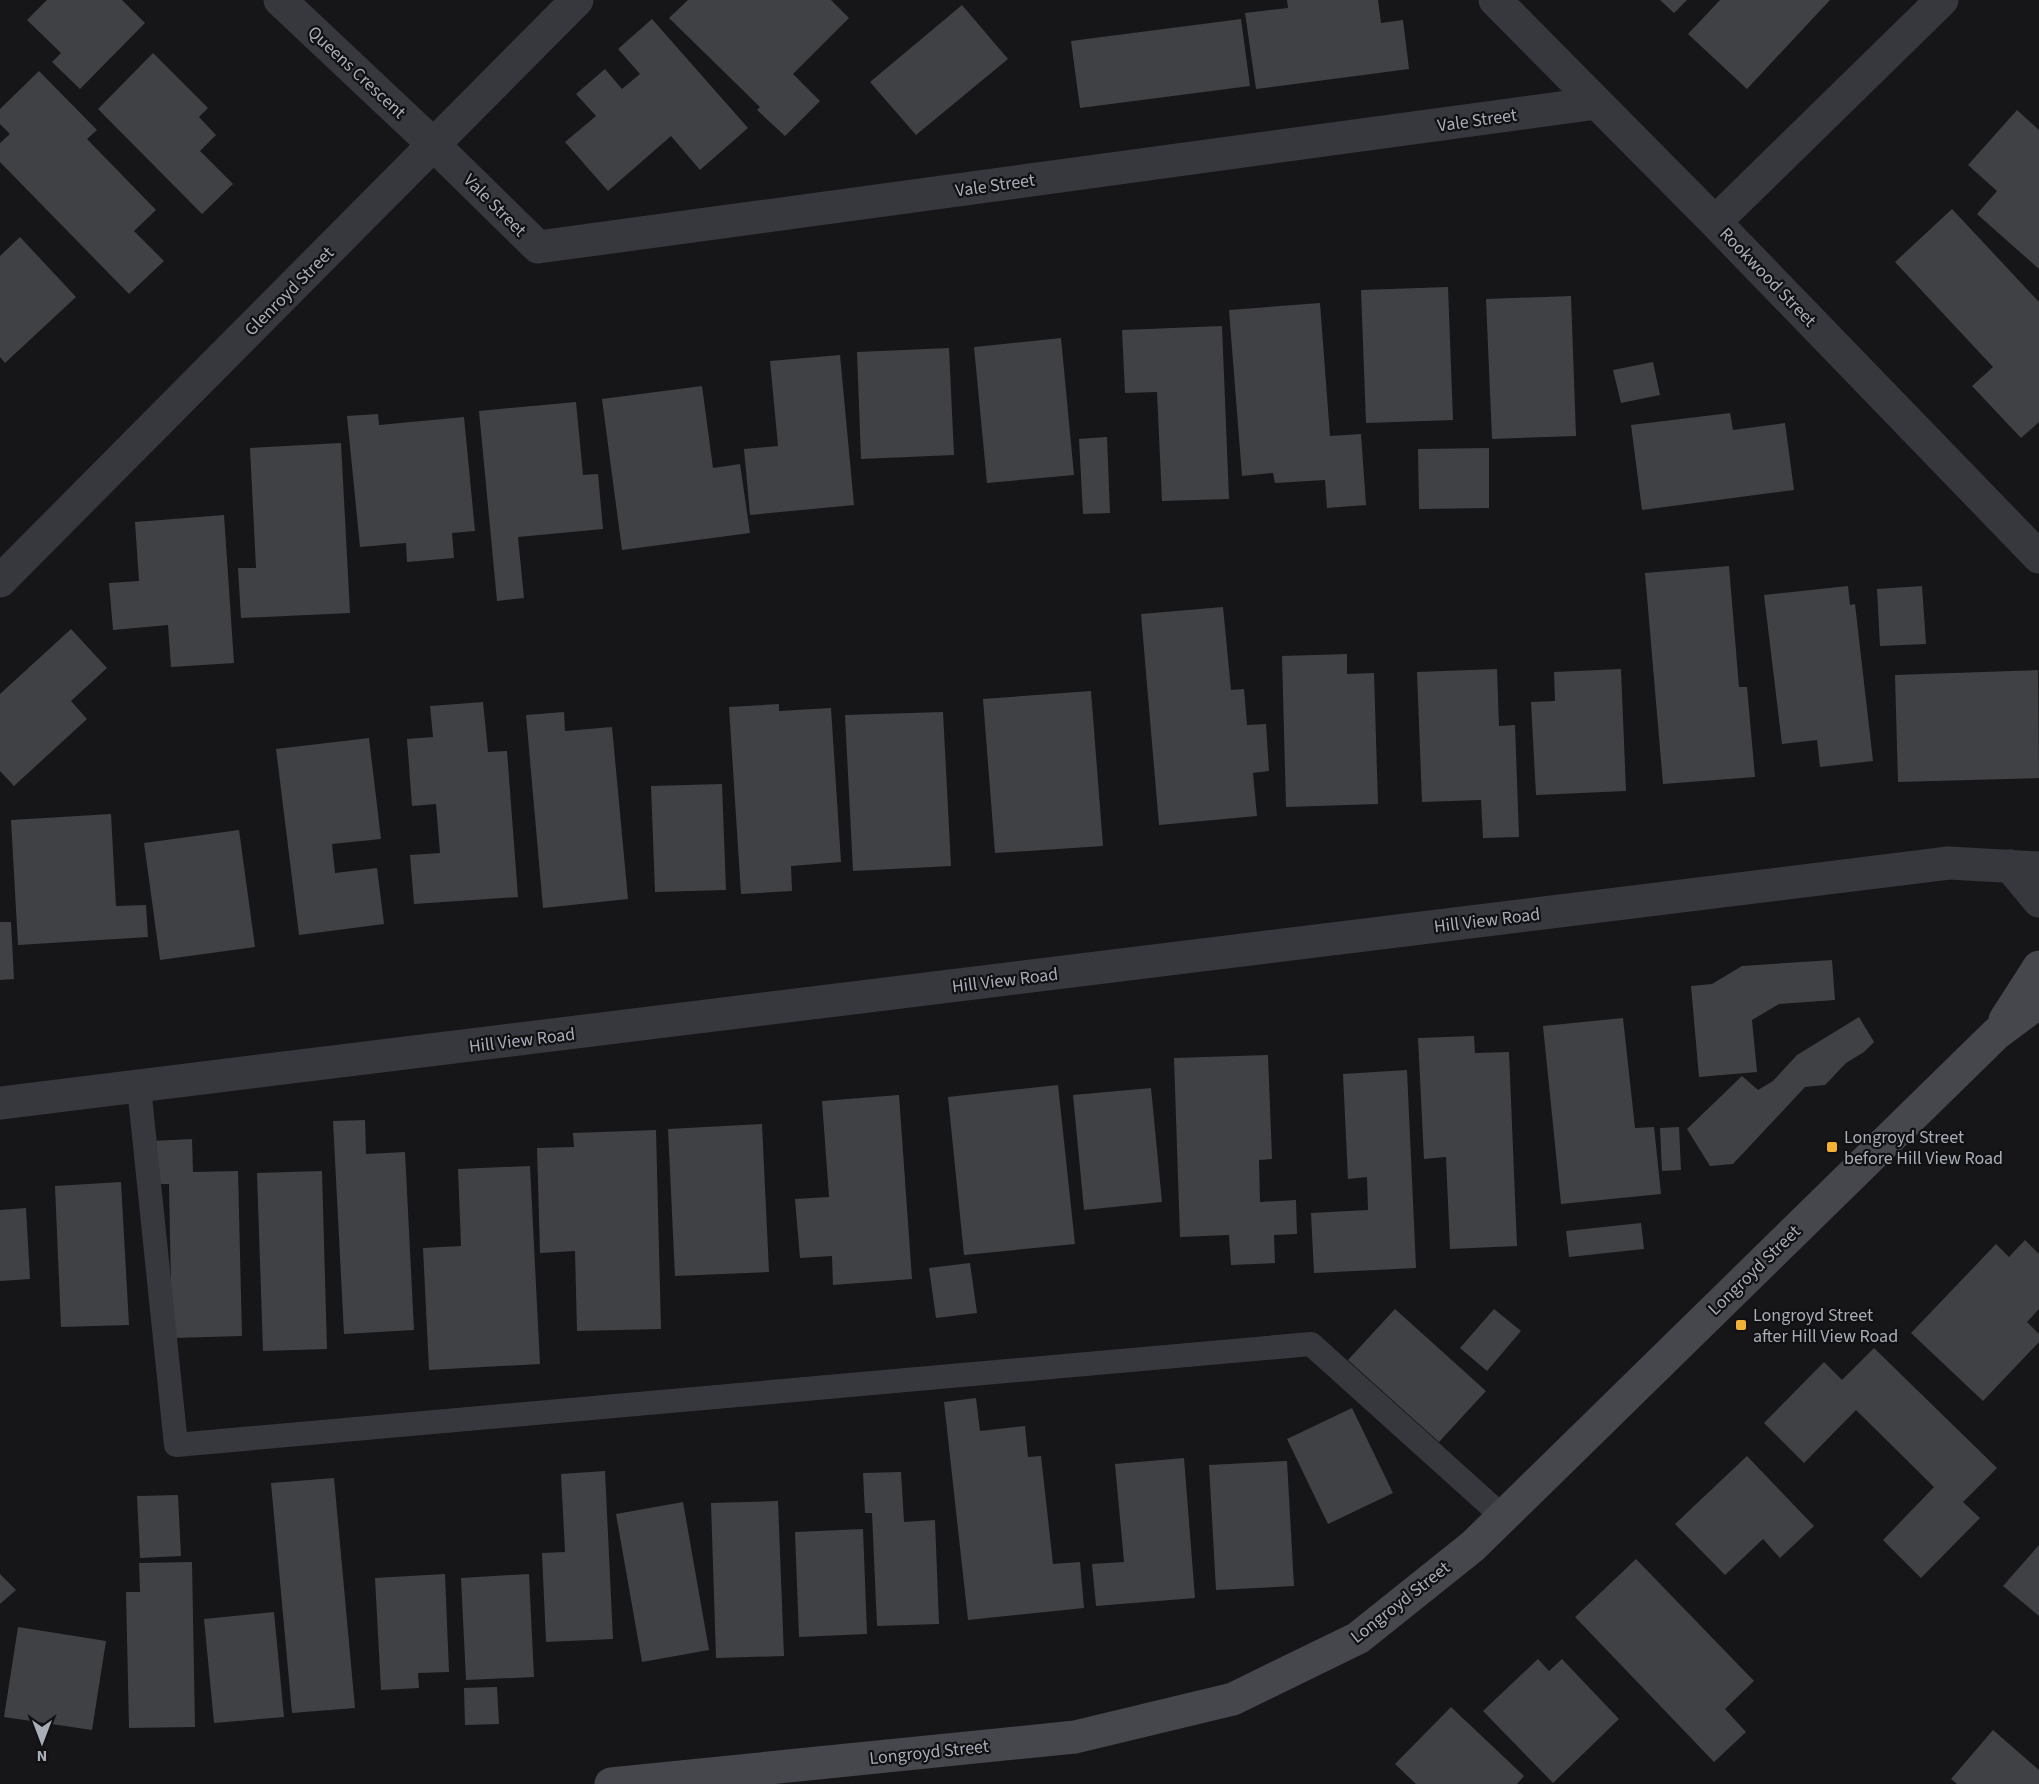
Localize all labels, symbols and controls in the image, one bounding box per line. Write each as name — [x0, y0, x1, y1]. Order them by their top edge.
street label: Queens Crescent — [302, 20, 411, 125]
street label: Vale Street — [1436, 103, 1518, 138]
street label: Vale Street — [457, 168, 532, 243]
street label: Vale Street — [954, 168, 1036, 203]
street label: Rookwood Street — [1714, 222, 1822, 333]
street label: Glenroyd Street — [239, 241, 340, 342]
street label: Hill View Road — [1433, 902, 1542, 939]
street label: Hill View Road — [951, 962, 1060, 999]
street label: Hill View Road — [468, 1022, 577, 1059]
place label: Longroyd Street before Hill View Road — [1844, 1125, 2003, 1171]
marker: Longroyd Street before Hill View Road — [1825, 1140, 1839, 1154]
street label: Longroyd Street — [1703, 1220, 1806, 1321]
place label: Longroyd Street after Hill View Road — [1753, 1303, 1898, 1349]
marker: Longroyd Street after Hill View Road — [1734, 1318, 1748, 1332]
street label: Longroyd Street — [1345, 1556, 1455, 1649]
north arrow — [12, 1712, 72, 1772]
street label: Longroyd Street — [868, 1734, 990, 1771]
text: N — [37, 1745, 47, 1767]

